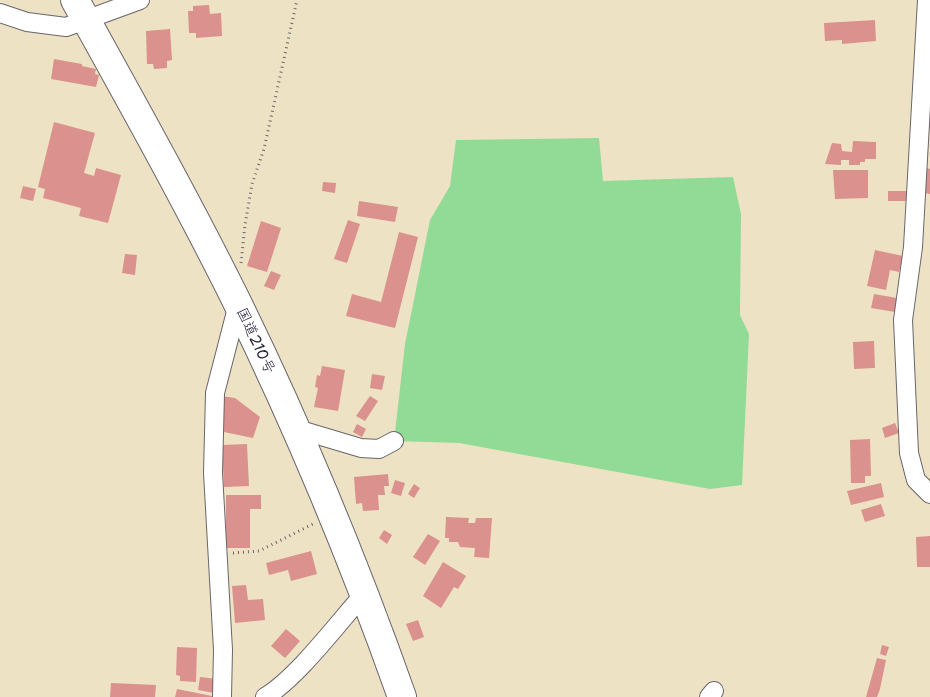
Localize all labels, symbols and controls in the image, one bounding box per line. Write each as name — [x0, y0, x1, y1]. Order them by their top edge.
street label: 国道210号 — [232, 305, 278, 377]

